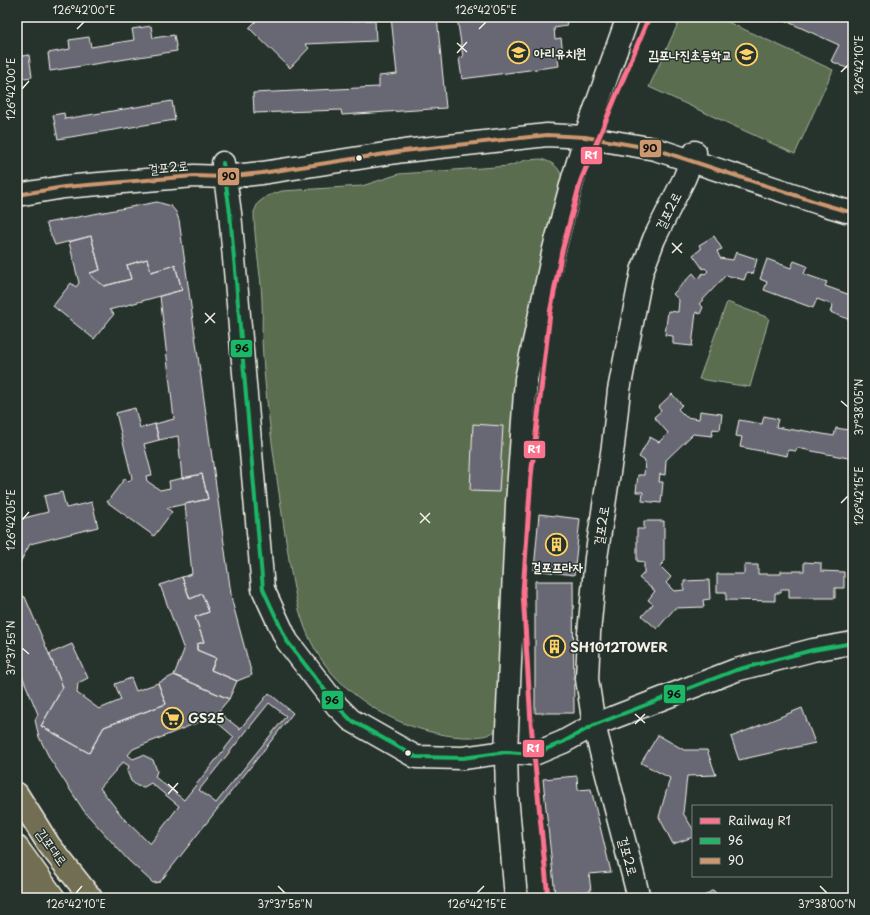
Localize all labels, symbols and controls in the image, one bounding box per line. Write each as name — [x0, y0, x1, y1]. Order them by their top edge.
text: 126°42'00"E — [53, 2, 115, 17]
text: 126°42'05"E — [455, 2, 517, 17]
text: 126°42'10"E — [851, 35, 866, 95]
school or university icon: 아리유치원 — [505, 40, 531, 66]
school or university icon: 김포나진초등학교 — [734, 42, 760, 68]
place label: 아리유치원 — [534, 43, 586, 62]
place label: 김포나진초등학교 — [648, 45, 732, 64]
text: 126°42'00"E — [3, 58, 18, 120]
line badge: 90 — [639, 139, 662, 158]
text: 90 — [643, 139, 657, 156]
line badge: R1 — [580, 146, 603, 165]
text: R1 — [585, 146, 597, 163]
unlabelled marker — [354, 153, 364, 163]
street label: 걸포2로 — [147, 155, 189, 178]
line badge: 90 — [217, 167, 240, 186]
text: 90 — [222, 167, 236, 184]
street label: 걸포2로 — [650, 188, 685, 233]
line badge: 96 — [230, 339, 253, 358]
text: 96 — [235, 339, 249, 356]
text: 37°38'05"N — [851, 378, 866, 435]
line badge: R1 — [523, 440, 546, 459]
text: R1 — [528, 440, 540, 457]
text: 126°42'15"E — [851, 467, 866, 525]
text: 126°42'05"E — [3, 489, 18, 551]
street label: 걸포2로 — [588, 504, 613, 547]
building icon: 걸포프라자 — [544, 532, 570, 558]
place label: 걸포프라자 — [531, 557, 584, 576]
text: 37°37'55"N — [3, 620, 18, 676]
building icon: SH1012TOWER — [541, 634, 567, 660]
place label: SH1012TOWER — [570, 637, 668, 656]
line badge: 96 — [663, 684, 686, 704]
text: 96 — [667, 685, 681, 702]
line badge: 96 — [321, 690, 344, 710]
text: 96 — [325, 691, 339, 708]
supermarket icon: GS25 — [159, 705, 185, 731]
place label: GS25 — [188, 708, 225, 727]
line badge: R1 — [522, 739, 545, 758]
text: R1 — [527, 739, 539, 756]
unlabelled marker — [403, 748, 413, 758]
legend — [692, 805, 832, 877]
text: Railway R1 — [728, 811, 791, 829]
street label: 김포대로 — [32, 824, 72, 869]
text: 96 — [728, 831, 743, 849]
street label: 걸포2로 — [614, 834, 643, 878]
text: 90 — [728, 851, 744, 869]
text: 126°42'10"E — [46, 896, 106, 911]
text: 37°37'55"N — [258, 896, 313, 911]
text: 126°42'15"E — [448, 896, 506, 911]
text: 37°38'00"N — [798, 896, 856, 911]

